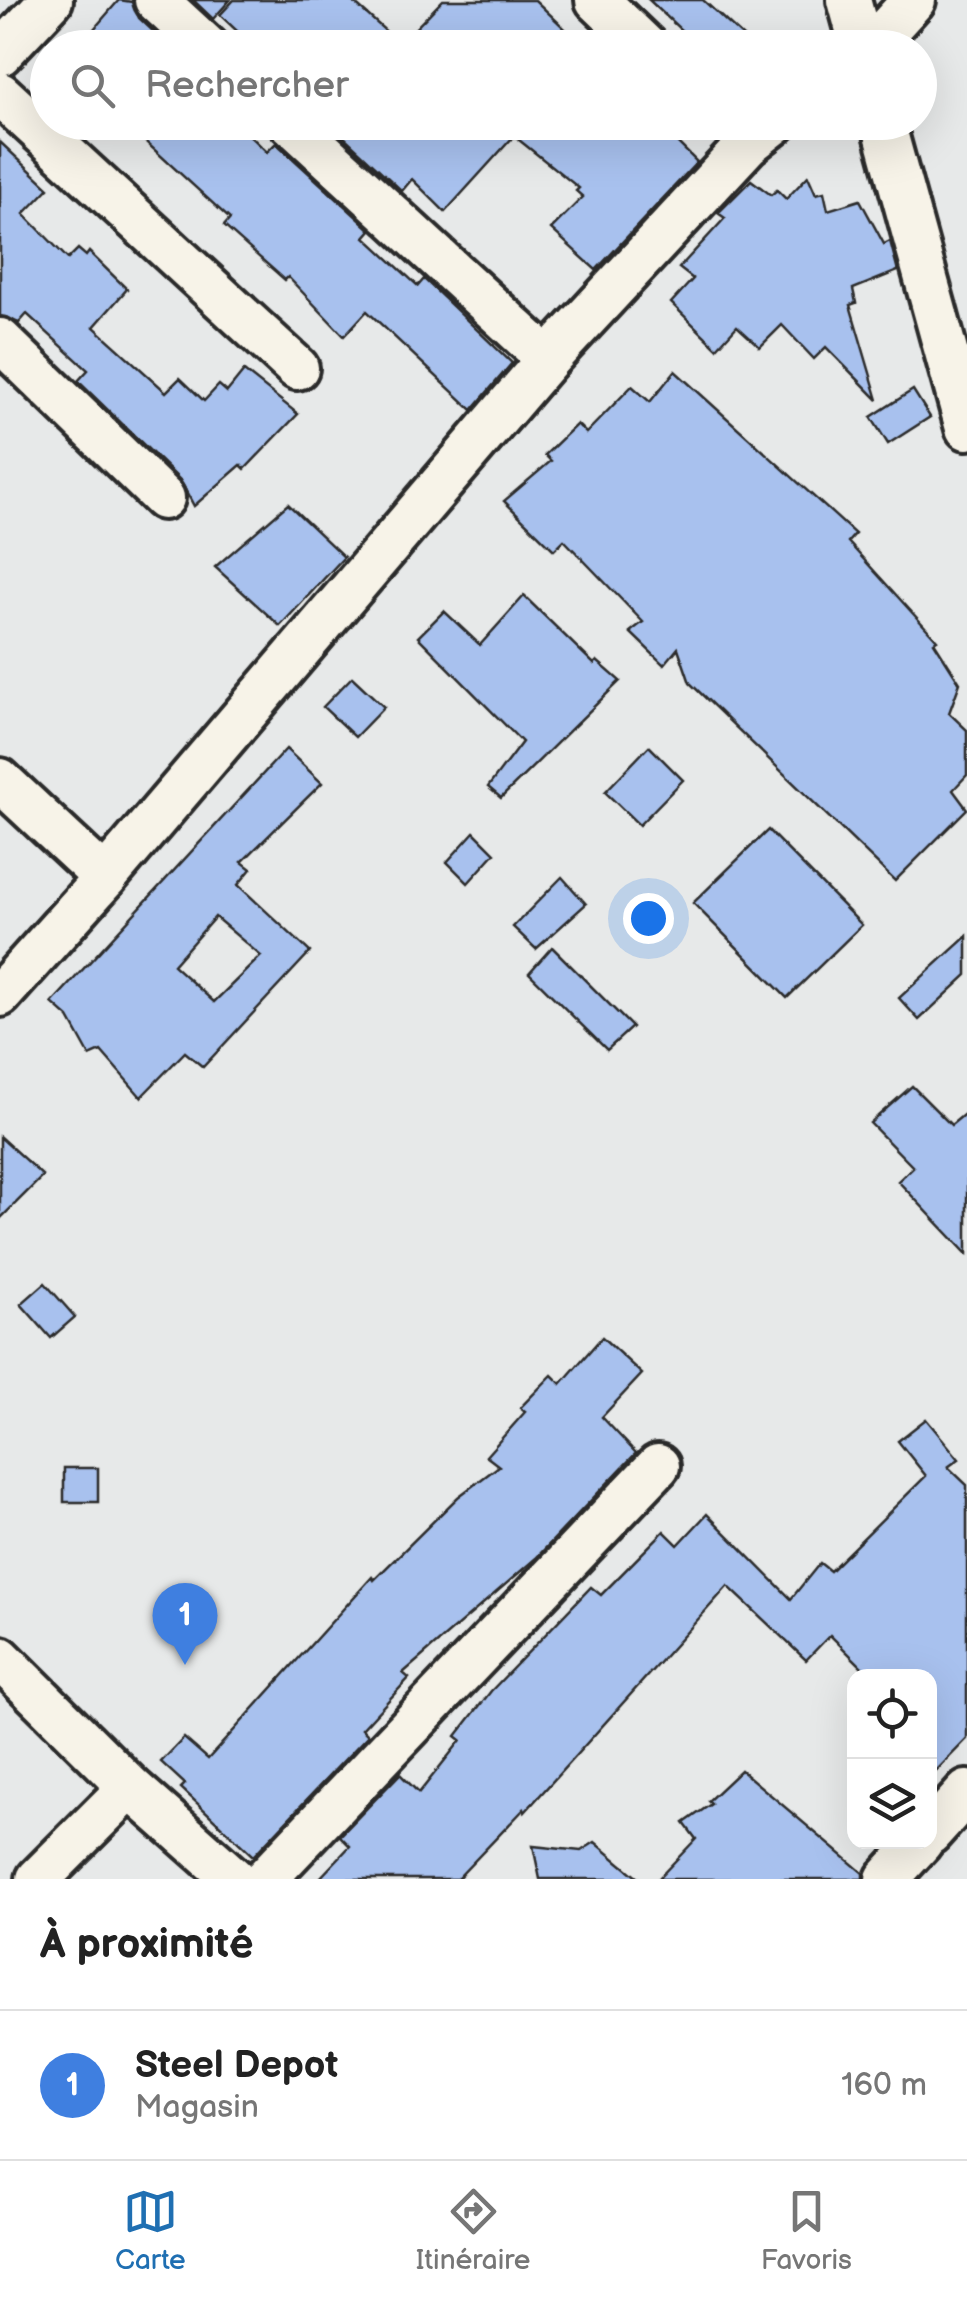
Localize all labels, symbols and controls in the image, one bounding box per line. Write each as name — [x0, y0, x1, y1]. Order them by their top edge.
search box — [30, 30, 937, 140]
icon: search — [65, 58, 120, 113]
text: Rechercher — [145, 63, 349, 108]
your location — [623, 893, 674, 944]
pin: 1 — [152, 1582, 218, 1665]
map controls — [847, 1669, 937, 1849]
button: locate — [847, 1669, 937, 1759]
button: layers — [847, 1759, 937, 1849]
text: À proximité — [40, 1919, 253, 1970]
text: Steel Depot — [135, 2043, 338, 2088]
text: 1 — [66, 2066, 79, 2105]
text: 160 m — [841, 2066, 927, 2105]
text: Magasin — [135, 2088, 259, 2127]
tab: Carte — [115, 2184, 186, 2277]
tab: Itinéraire — [416, 2184, 530, 2277]
tab: Favoris — [761, 2184, 852, 2277]

